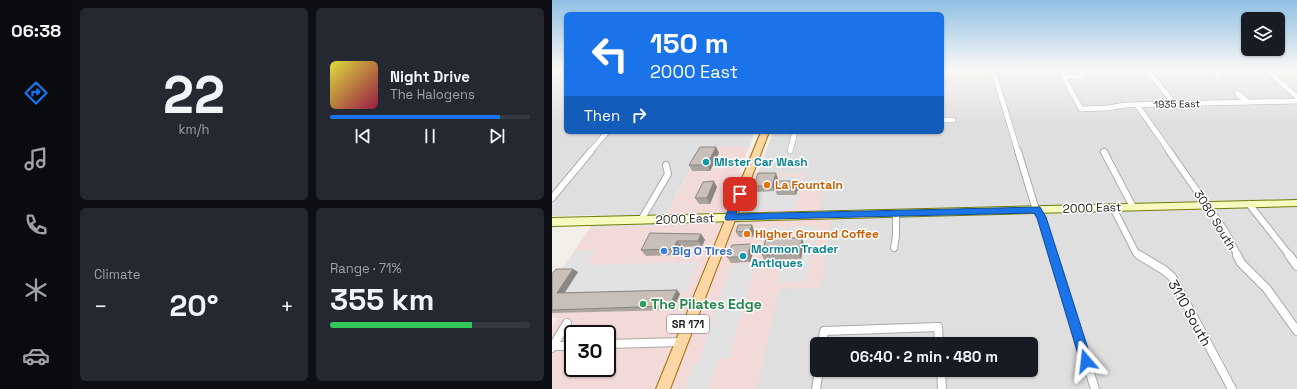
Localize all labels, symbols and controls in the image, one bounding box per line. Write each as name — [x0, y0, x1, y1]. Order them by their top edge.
map controls — [1241, 12, 1285, 56]
button: layers — [1241, 12, 1285, 56]
text: 06:38 — [11, 19, 61, 42]
text: 150 m — [650, 25, 729, 61]
icon: left — [584, 28, 636, 80]
text: 2000 East — [650, 60, 738, 83]
text: 22 — [163, 62, 225, 128]
text: Night Drive — [390, 67, 470, 86]
icon: directions — [22, 79, 50, 107]
text: The Halogens — [390, 86, 475, 103]
street label: 1935 East — [1154, 97, 1201, 111]
icon: right — [628, 104, 650, 126]
text: Then — [584, 106, 620, 125]
text: km/h — [179, 121, 209, 138]
icon: previous — [352, 125, 374, 147]
icon: pause — [419, 125, 441, 147]
icon: next — [486, 125, 508, 147]
icon: music — [22, 145, 50, 173]
place label: Mister Car Wash — [714, 154, 808, 170]
marker: Mister Car Wash — [701, 157, 711, 167]
pin — [723, 177, 757, 211]
place label: La Fountain — [775, 177, 843, 193]
marker: La Fountain — [762, 180, 772, 190]
icon: arrive — [729, 183, 751, 205]
street label: 3080 South — [1190, 187, 1240, 253]
street label: 2000 East — [1062, 199, 1122, 217]
street label: 2000 East — [655, 210, 715, 228]
icon: phone — [22, 211, 50, 239]
place label: Higher Ground Coffee — [755, 226, 879, 242]
marker: Higher Ground Coffee — [742, 229, 752, 239]
place label: Mormon Trader Antiques — [751, 241, 839, 271]
place label: Big O Tires — [672, 243, 733, 259]
marker: Big O Tires — [659, 246, 669, 256]
marker: Mormon Trader Antiques — [738, 251, 748, 261]
text: Range · 71% — [330, 260, 401, 277]
text: Climate — [94, 266, 140, 283]
icon: climate — [22, 276, 50, 304]
street label: 3110 South — [1164, 277, 1216, 349]
text: 355 km — [330, 280, 434, 319]
text: 20° — [169, 286, 219, 325]
text: − — [94, 292, 108, 320]
text: + — [280, 292, 294, 320]
place label: The Pilates Edge — [651, 295, 762, 313]
marker: The Pilates Edge — [638, 299, 648, 309]
road number: SR 171 — [667, 315, 709, 333]
speed limit sign: 30 — [564, 325, 616, 377]
position arrow — [1065, 340, 1107, 382]
icon: car — [22, 342, 50, 370]
text: 06:40 · 2 min · 480 m — [850, 347, 998, 366]

